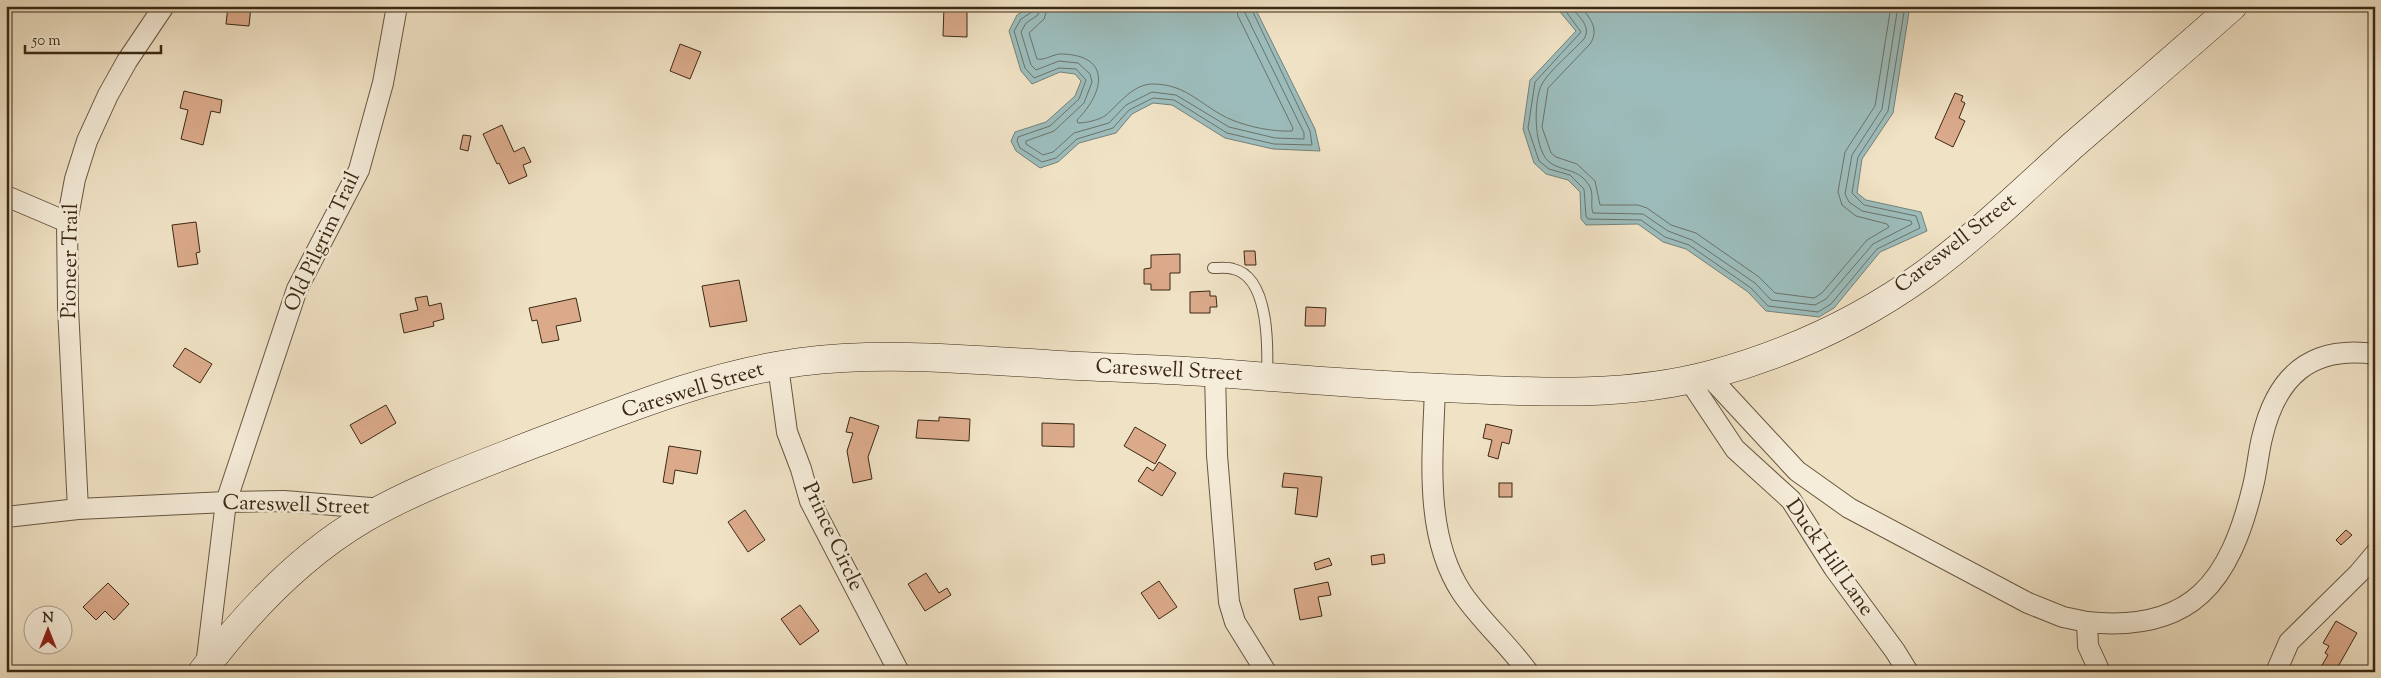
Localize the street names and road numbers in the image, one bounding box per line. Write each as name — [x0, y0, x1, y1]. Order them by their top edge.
street label: Old Pilgrim Trail — [277, 167, 369, 317]
street label: Careswell Street — [1889, 187, 2023, 301]
street label: Pioneer Trail — [55, 203, 87, 319]
street label: Careswell Street — [1095, 352, 1243, 390]
street label: Careswell Street — [618, 355, 768, 427]
street label: Prince Circle — [794, 478, 870, 596]
street label: Careswell Street — [222, 488, 370, 524]
street label: Duck Hill Lane — [1777, 493, 1881, 623]

